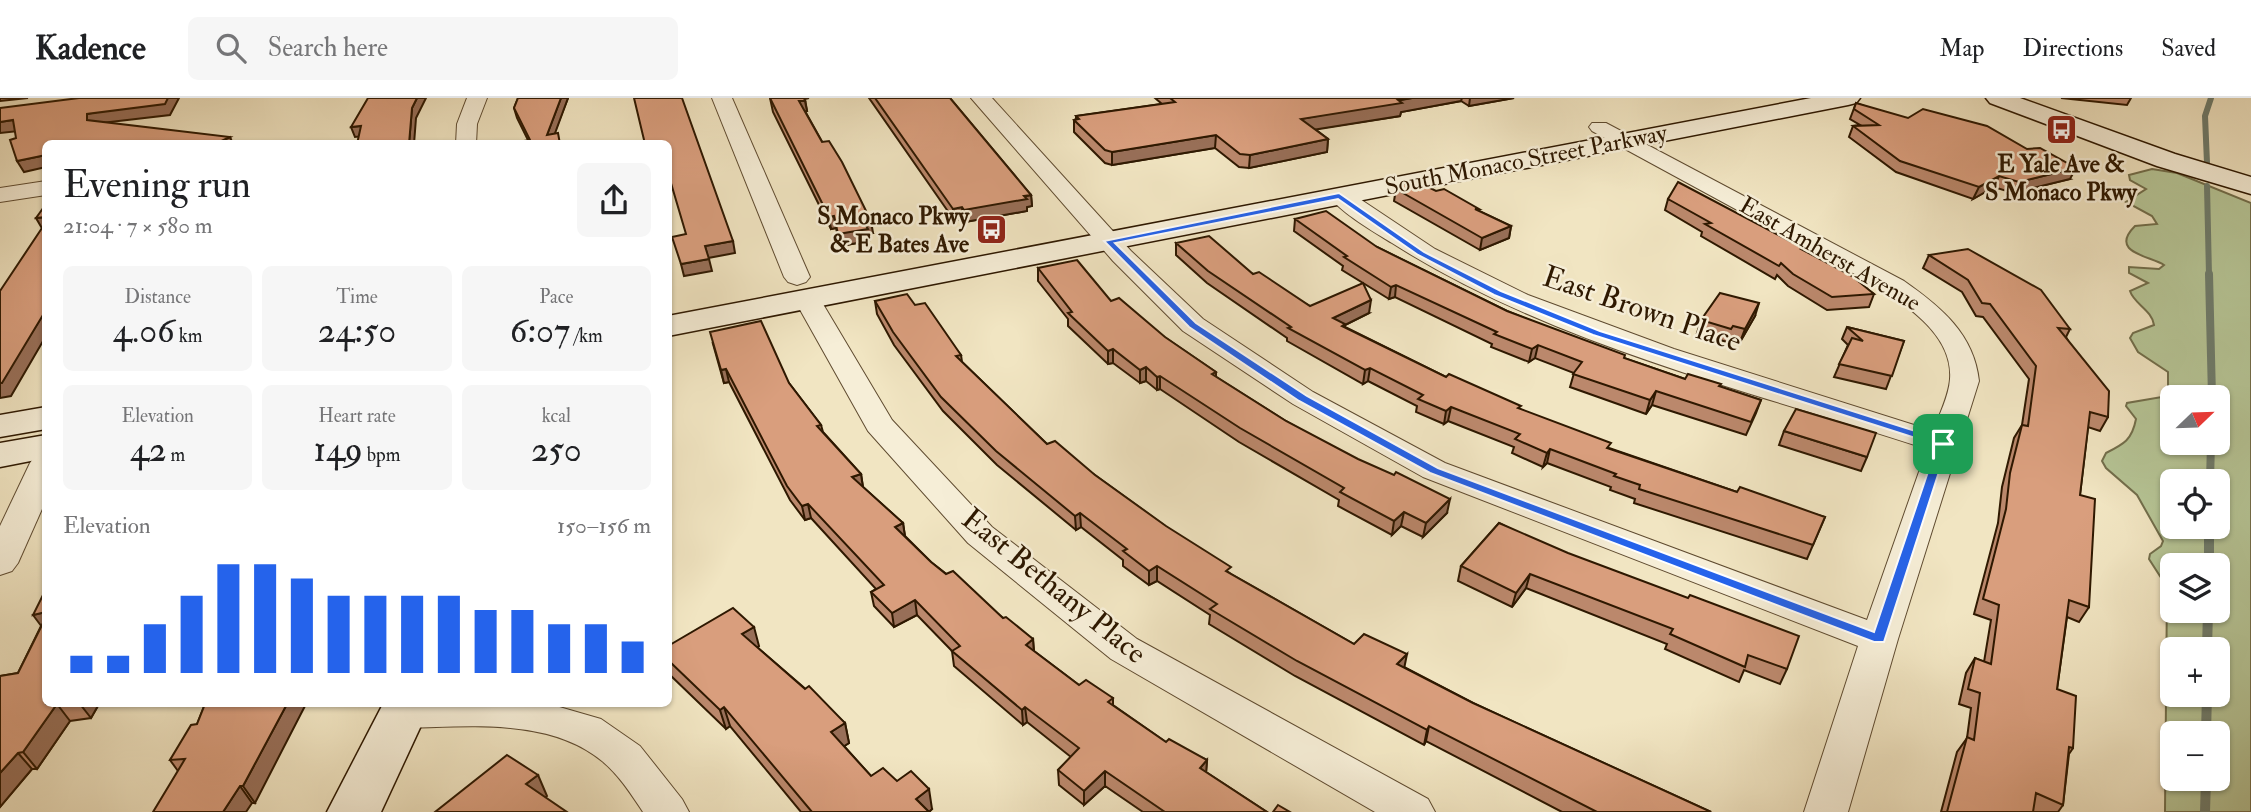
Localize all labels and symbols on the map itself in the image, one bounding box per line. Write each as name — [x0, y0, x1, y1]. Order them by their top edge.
bus stop icon: E Yale Ave & S Monaco Pkwy — [2044, 113, 2078, 147]
street label: South Monaco Street Parkway — [1382, 117, 1670, 203]
place label: E Yale Ave & S Monaco Pkwy — [1985, 149, 2138, 208]
street label: East Amherst Avenue — [1734, 190, 1926, 318]
place label: S Monaco Pkwy & E Bates Ave — [817, 201, 970, 260]
bus stop icon: S Monaco Pkwy & E Bates Ave — [975, 213, 1009, 247]
street label: East Brown Place — [1538, 258, 1746, 360]
north arrow — [2160, 385, 2230, 455]
pin — [1913, 414, 1973, 474]
street label: East Bethany Place — [954, 500, 1154, 672]

